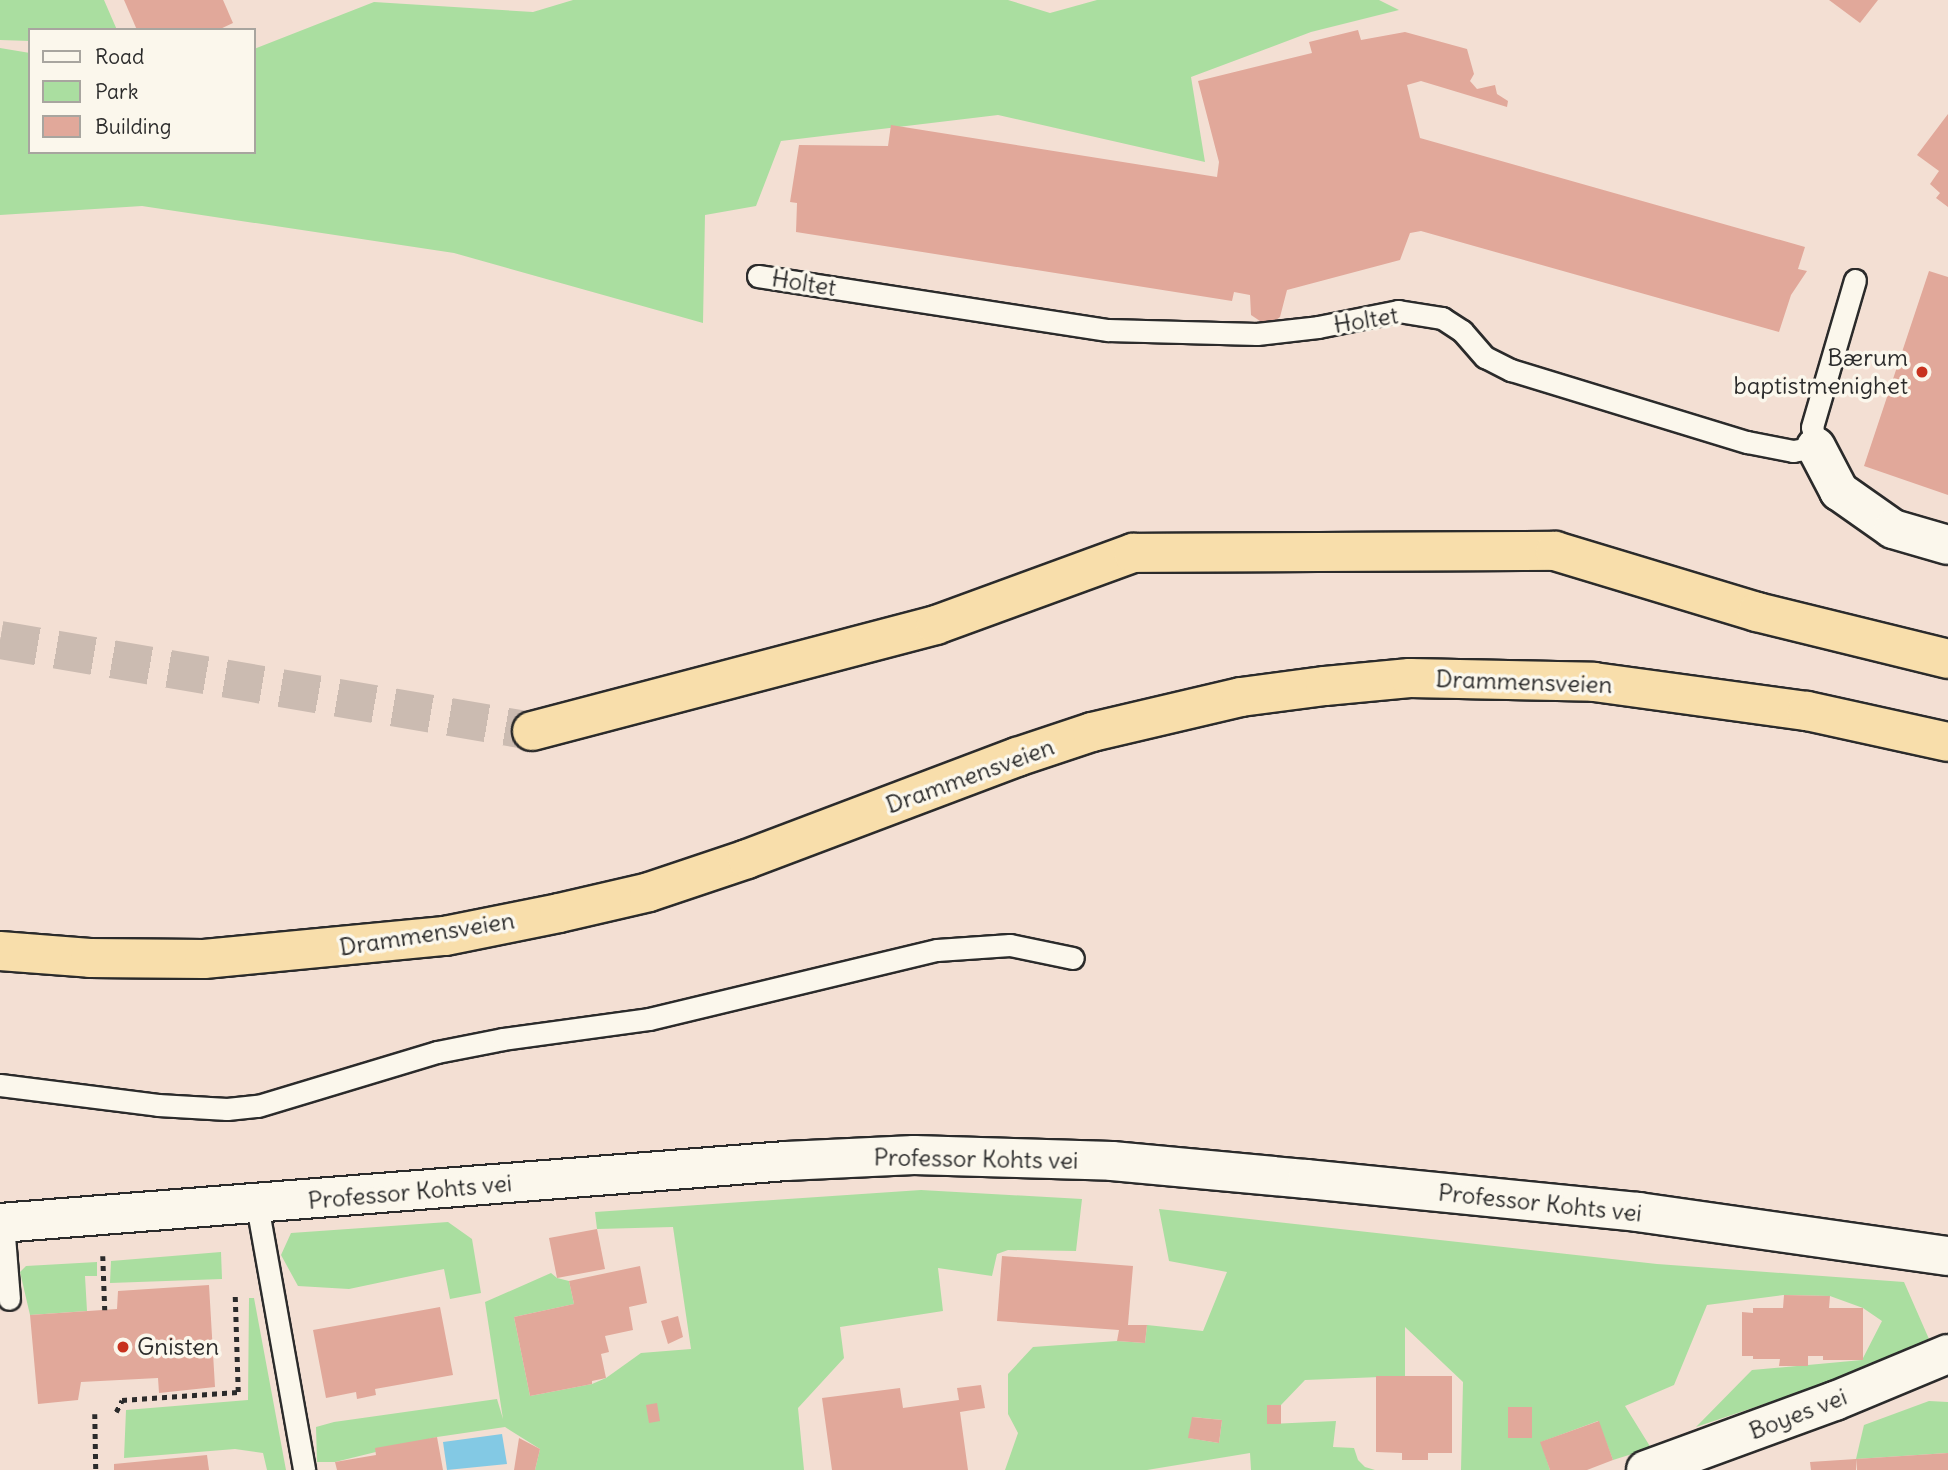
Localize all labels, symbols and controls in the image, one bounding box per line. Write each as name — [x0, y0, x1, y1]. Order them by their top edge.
legend — [28, 28, 256, 154]
text: Road — [95, 43, 144, 70]
text: Park — [95, 78, 138, 105]
text: Building — [95, 113, 171, 140]
street label: Holtet — [770, 264, 838, 302]
street label: Holtet — [1332, 301, 1400, 339]
place label: Bærum baptistmenighet — [1734, 344, 1908, 400]
marker: Bærum baptistmenighet — [1914, 364, 1930, 380]
street label: Drammensveien — [1435, 665, 1613, 699]
street label: Drammensveien — [882, 732, 1058, 820]
street label: Drammensveien — [337, 906, 517, 962]
street label: Professor Kohts vei — [873, 1143, 1079, 1175]
street label: Professor Kohts vei — [307, 1169, 513, 1215]
street label: Professor Kohts vei — [1437, 1178, 1643, 1228]
place label: Gnisten — [137, 1333, 219, 1361]
marker: Gnisten — [115, 1339, 131, 1355]
street label: Boyes vei — [1745, 1382, 1851, 1446]

